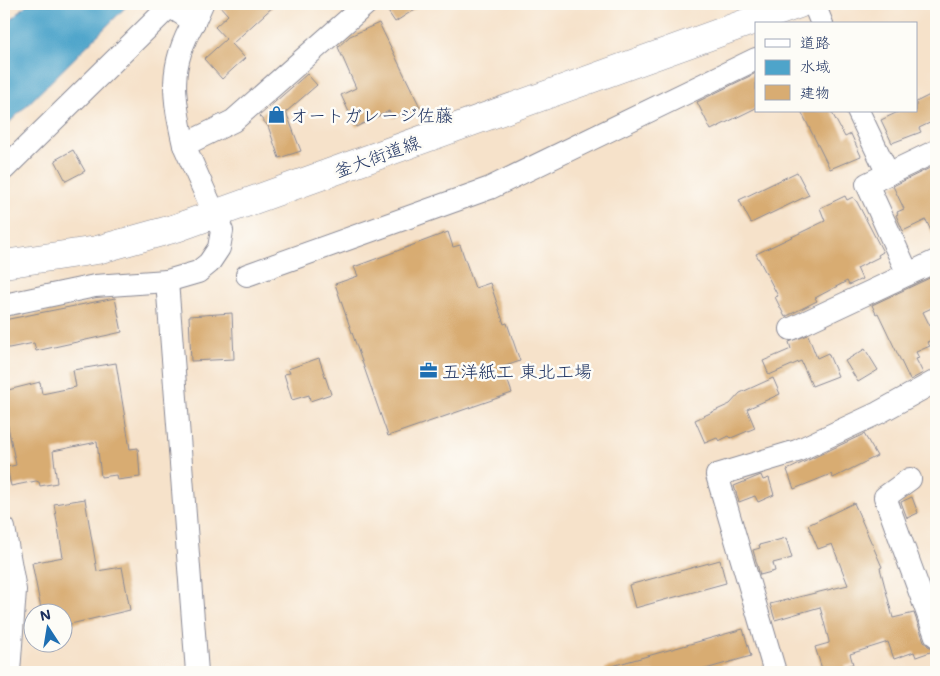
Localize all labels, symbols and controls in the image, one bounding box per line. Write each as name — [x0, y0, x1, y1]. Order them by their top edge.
legend — [755, 22, 918, 112]
text: 道路 — [800, 32, 830, 52]
text: 水域 — [800, 56, 830, 76]
text: 建物 — [800, 82, 830, 102]
place label: オートガレージ佐藤 — [290, 103, 453, 127]
shop icon: オートガレージ佐藤 — [266, 105, 286, 125]
street label: 釜大街道線 — [331, 129, 423, 183]
place label: 五洋紙工 東北工場 — [442, 359, 592, 383]
office icon: 五洋紙工 東北工場 — [418, 361, 438, 381]
north arrow — [22, 604, 72, 654]
text: N — [38, 604, 52, 625]

